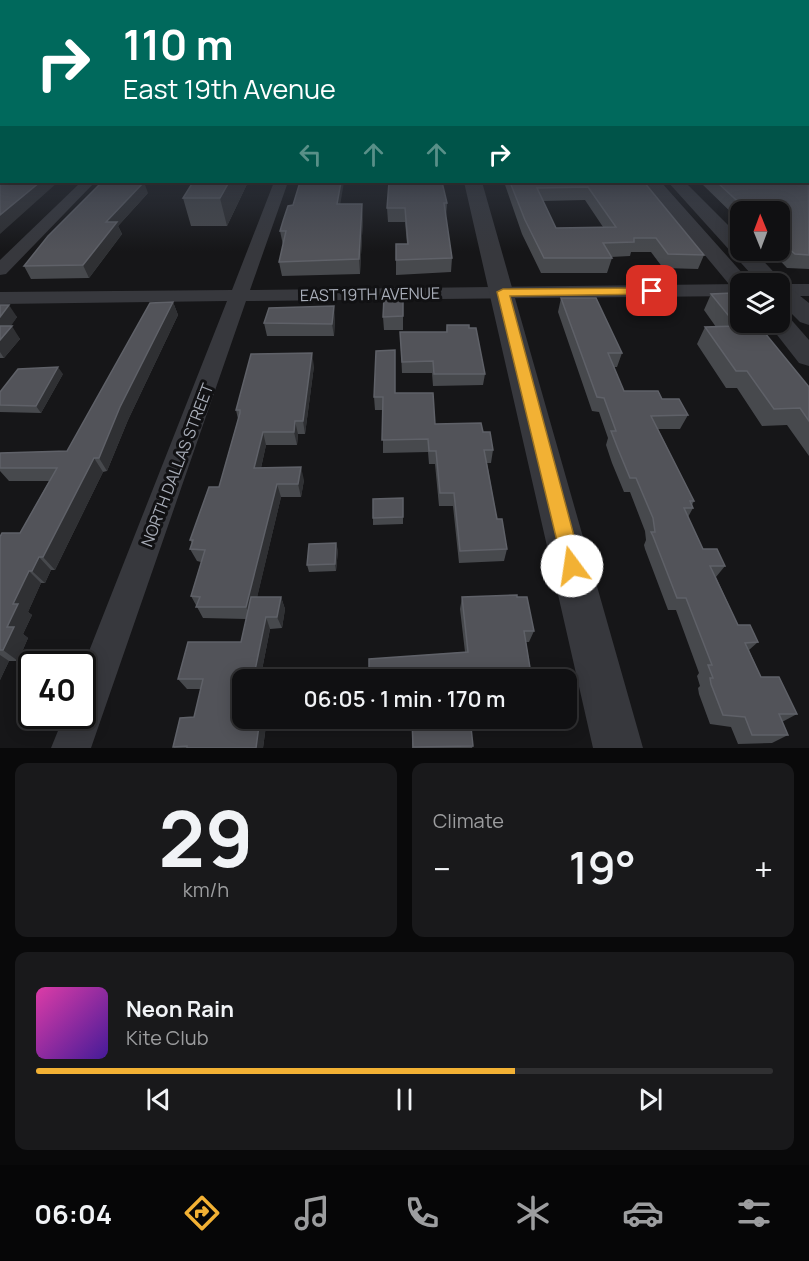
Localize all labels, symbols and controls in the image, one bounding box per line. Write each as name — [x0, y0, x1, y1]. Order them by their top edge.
text: 110 m — [123, 15, 234, 73]
icon: right — [24, 24, 102, 102]
text: East 19th Avenue — [123, 70, 336, 107]
icon: left — [294, 138, 327, 171]
icon: ahead — [357, 138, 390, 171]
icon: ahead — [420, 138, 453, 171]
icon: right — [483, 138, 516, 171]
north arrow — [730, 201, 790, 261]
map controls — [730, 201, 790, 333]
pin — [626, 265, 677, 316]
button: layers — [730, 273, 790, 333]
icon: arrive — [635, 274, 668, 307]
street label: EAST 19TH AVENUE — [300, 282, 440, 306]
street label: NORTH DALLAS STREET — [136, 380, 218, 550]
position arrow — [540, 534, 604, 598]
speed limit sign: 40 — [18, 651, 96, 729]
text: 06:05 · 1 min · 170 m — [304, 684, 505, 714]
text: 29 — [159, 784, 253, 890]
text: Climate — [433, 807, 504, 834]
text: 19° — [569, 836, 636, 898]
text: − — [433, 846, 451, 891]
text: + — [754, 846, 773, 891]
text: km/h — [183, 876, 229, 903]
text: Neon Rain — [126, 994, 234, 1024]
text: Kite Club — [126, 1024, 209, 1051]
icon: previous — [142, 1083, 175, 1116]
icon: pause — [388, 1083, 421, 1116]
icon: next — [634, 1083, 667, 1116]
icon: directions — [181, 1192, 223, 1234]
icon: music — [291, 1192, 333, 1234]
icon: phone — [401, 1192, 443, 1234]
icon: climate — [512, 1192, 554, 1234]
icon: car — [622, 1192, 664, 1234]
icon: filters — [733, 1192, 775, 1234]
text: 06:04 — [34, 1195, 112, 1232]

